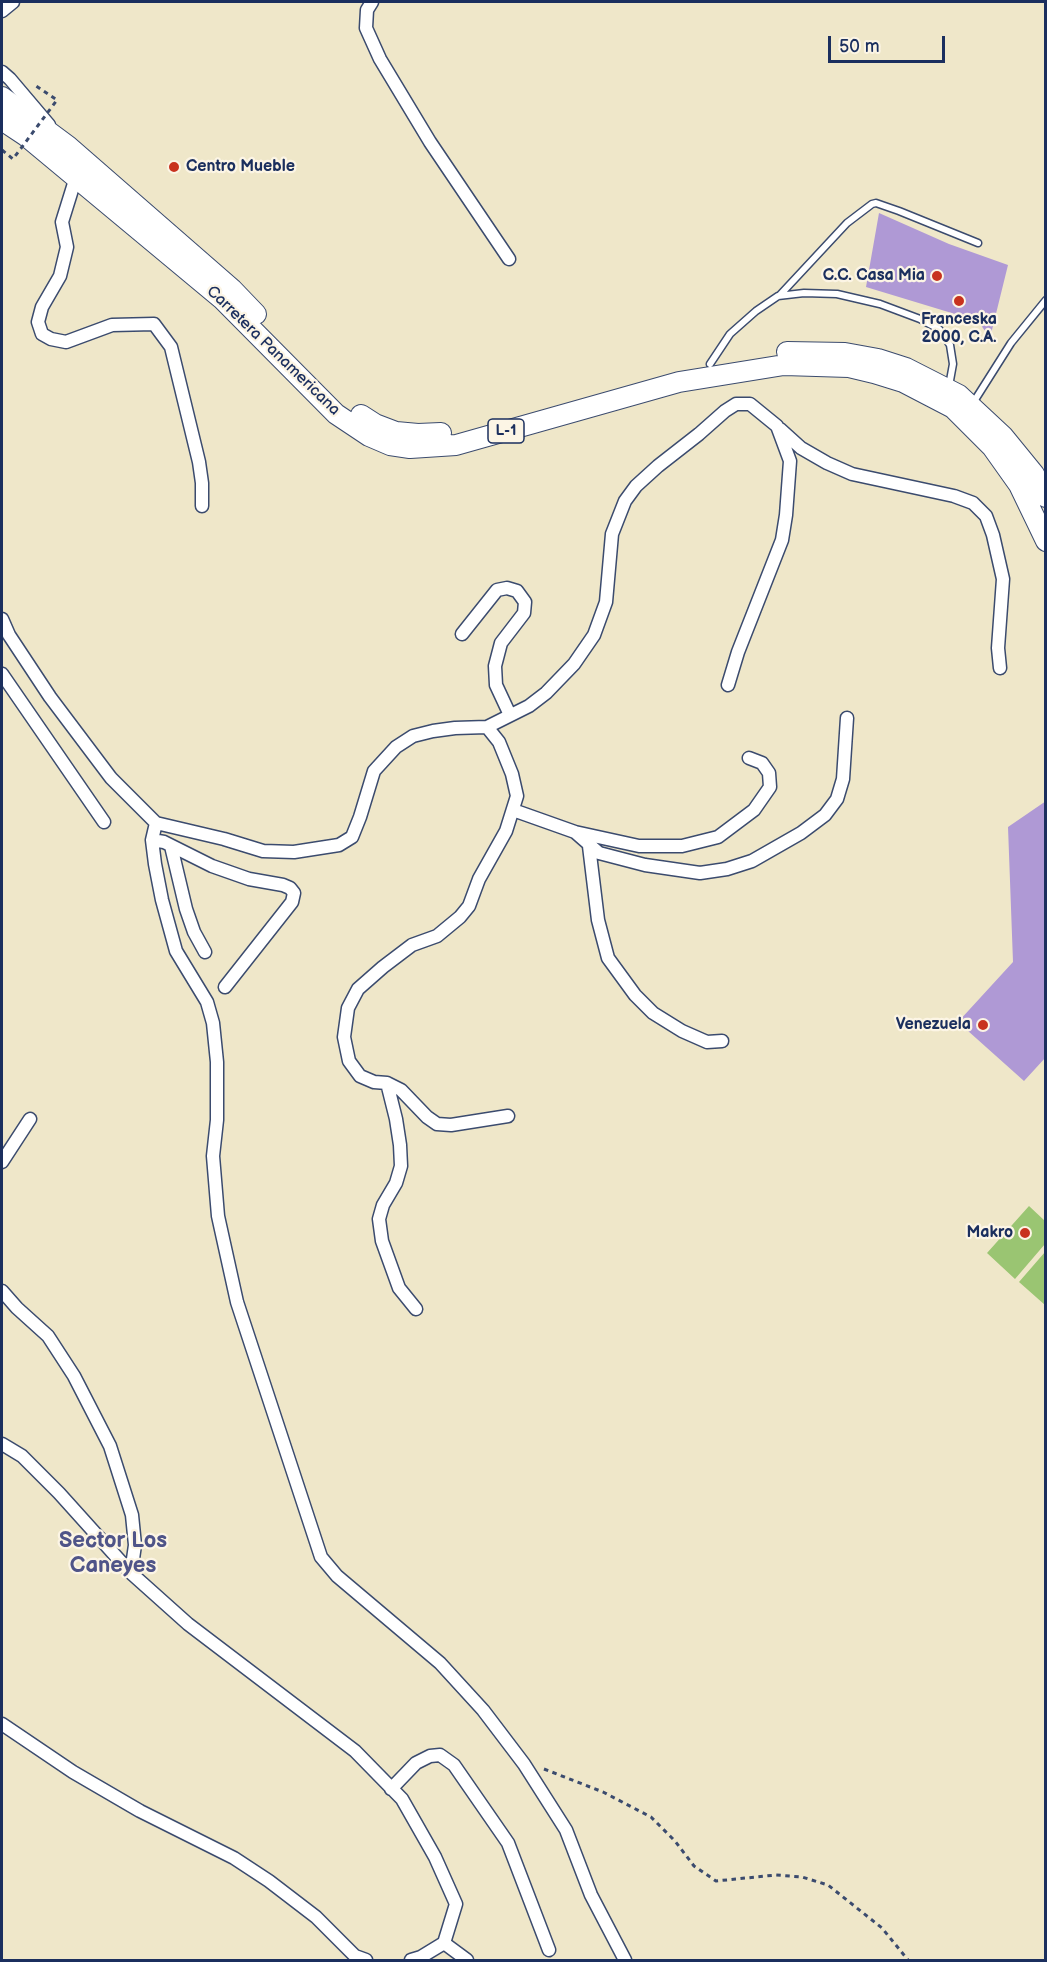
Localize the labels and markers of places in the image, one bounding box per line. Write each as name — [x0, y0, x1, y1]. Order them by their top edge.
place label: Centro Mueble — [186, 157, 295, 177]
marker: Centro Mueble — [167, 160, 181, 174]
place label: C.C. Casa Mia — [823, 266, 925, 286]
marker: C.C. Casa Mia — [930, 269, 944, 283]
marker: Franceska 2000, C.A. — [952, 294, 966, 308]
place label: Franceska 2000, C.A. — [921, 310, 997, 348]
place label: Venezuela — [896, 1015, 971, 1035]
marker: Venezuela — [976, 1018, 990, 1032]
place label: Makro — [967, 1223, 1013, 1243]
marker: Makro — [1018, 1226, 1032, 1240]

